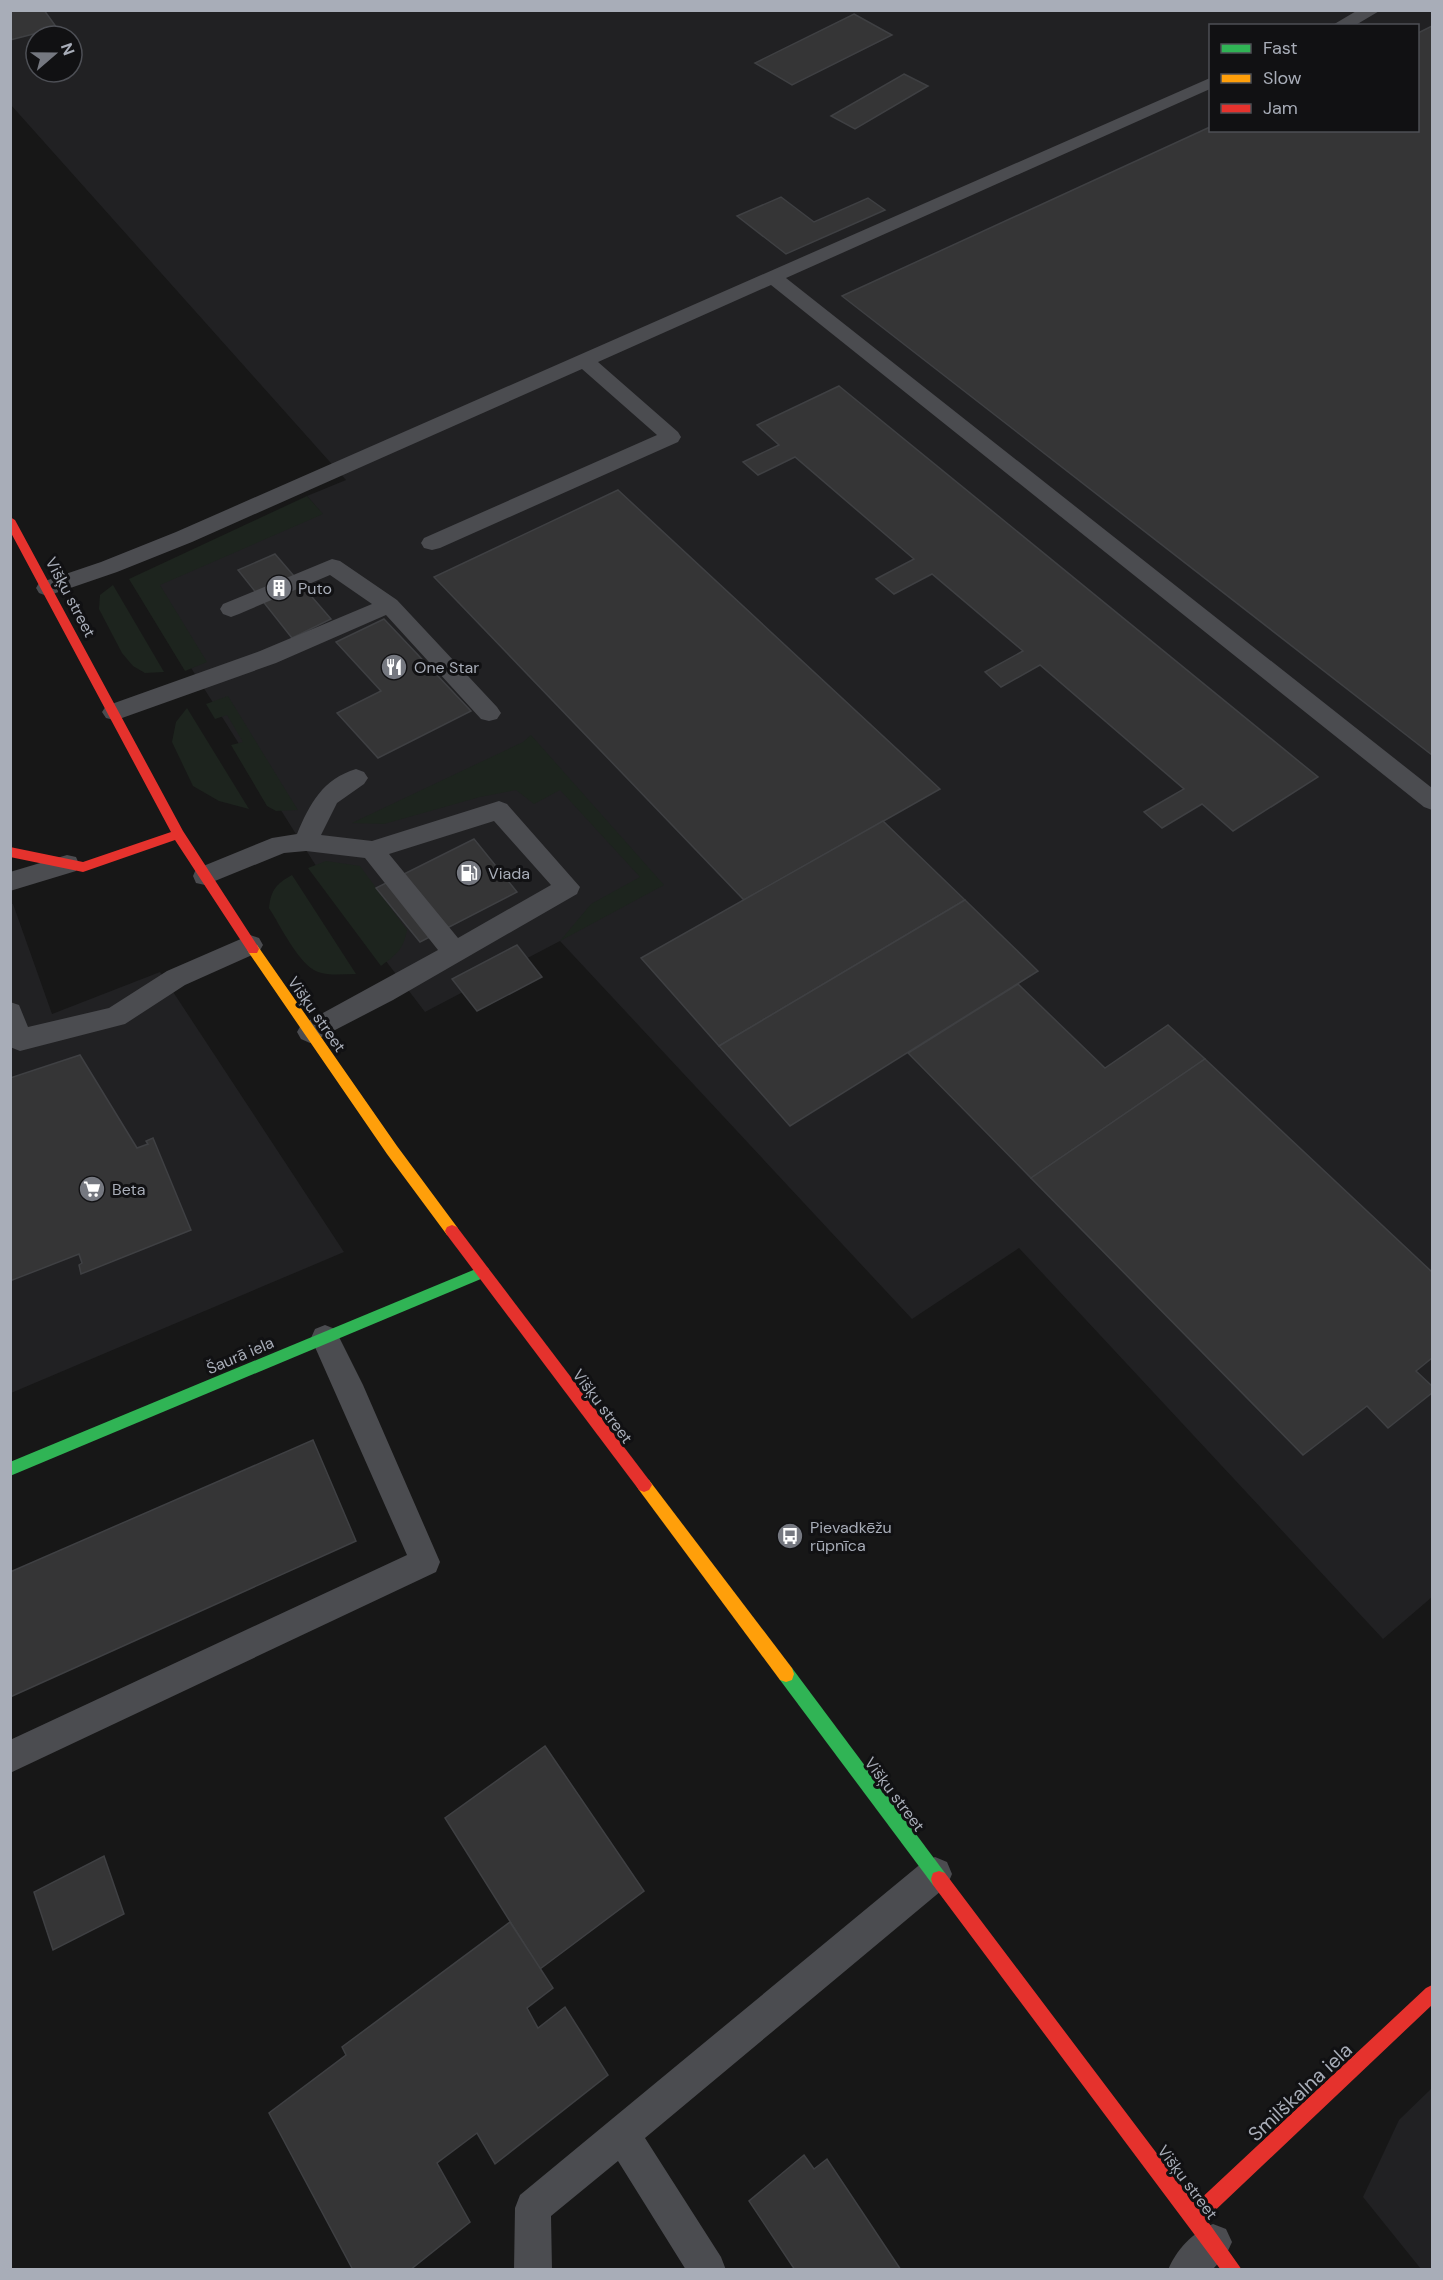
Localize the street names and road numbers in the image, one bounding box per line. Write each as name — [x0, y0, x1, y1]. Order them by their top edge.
street label: Višķu street — [41, 554, 100, 641]
street label: Višķu street — [283, 972, 350, 1056]
street label: Šaurā iela — [203, 1332, 277, 1379]
street label: Višķu street — [568, 1365, 637, 1448]
street label: Višķu street — [860, 1753, 929, 1836]
street label: Smilškalna iela — [1242, 2037, 1358, 2147]
street label: Višķu street — [1153, 2141, 1222, 2224]

